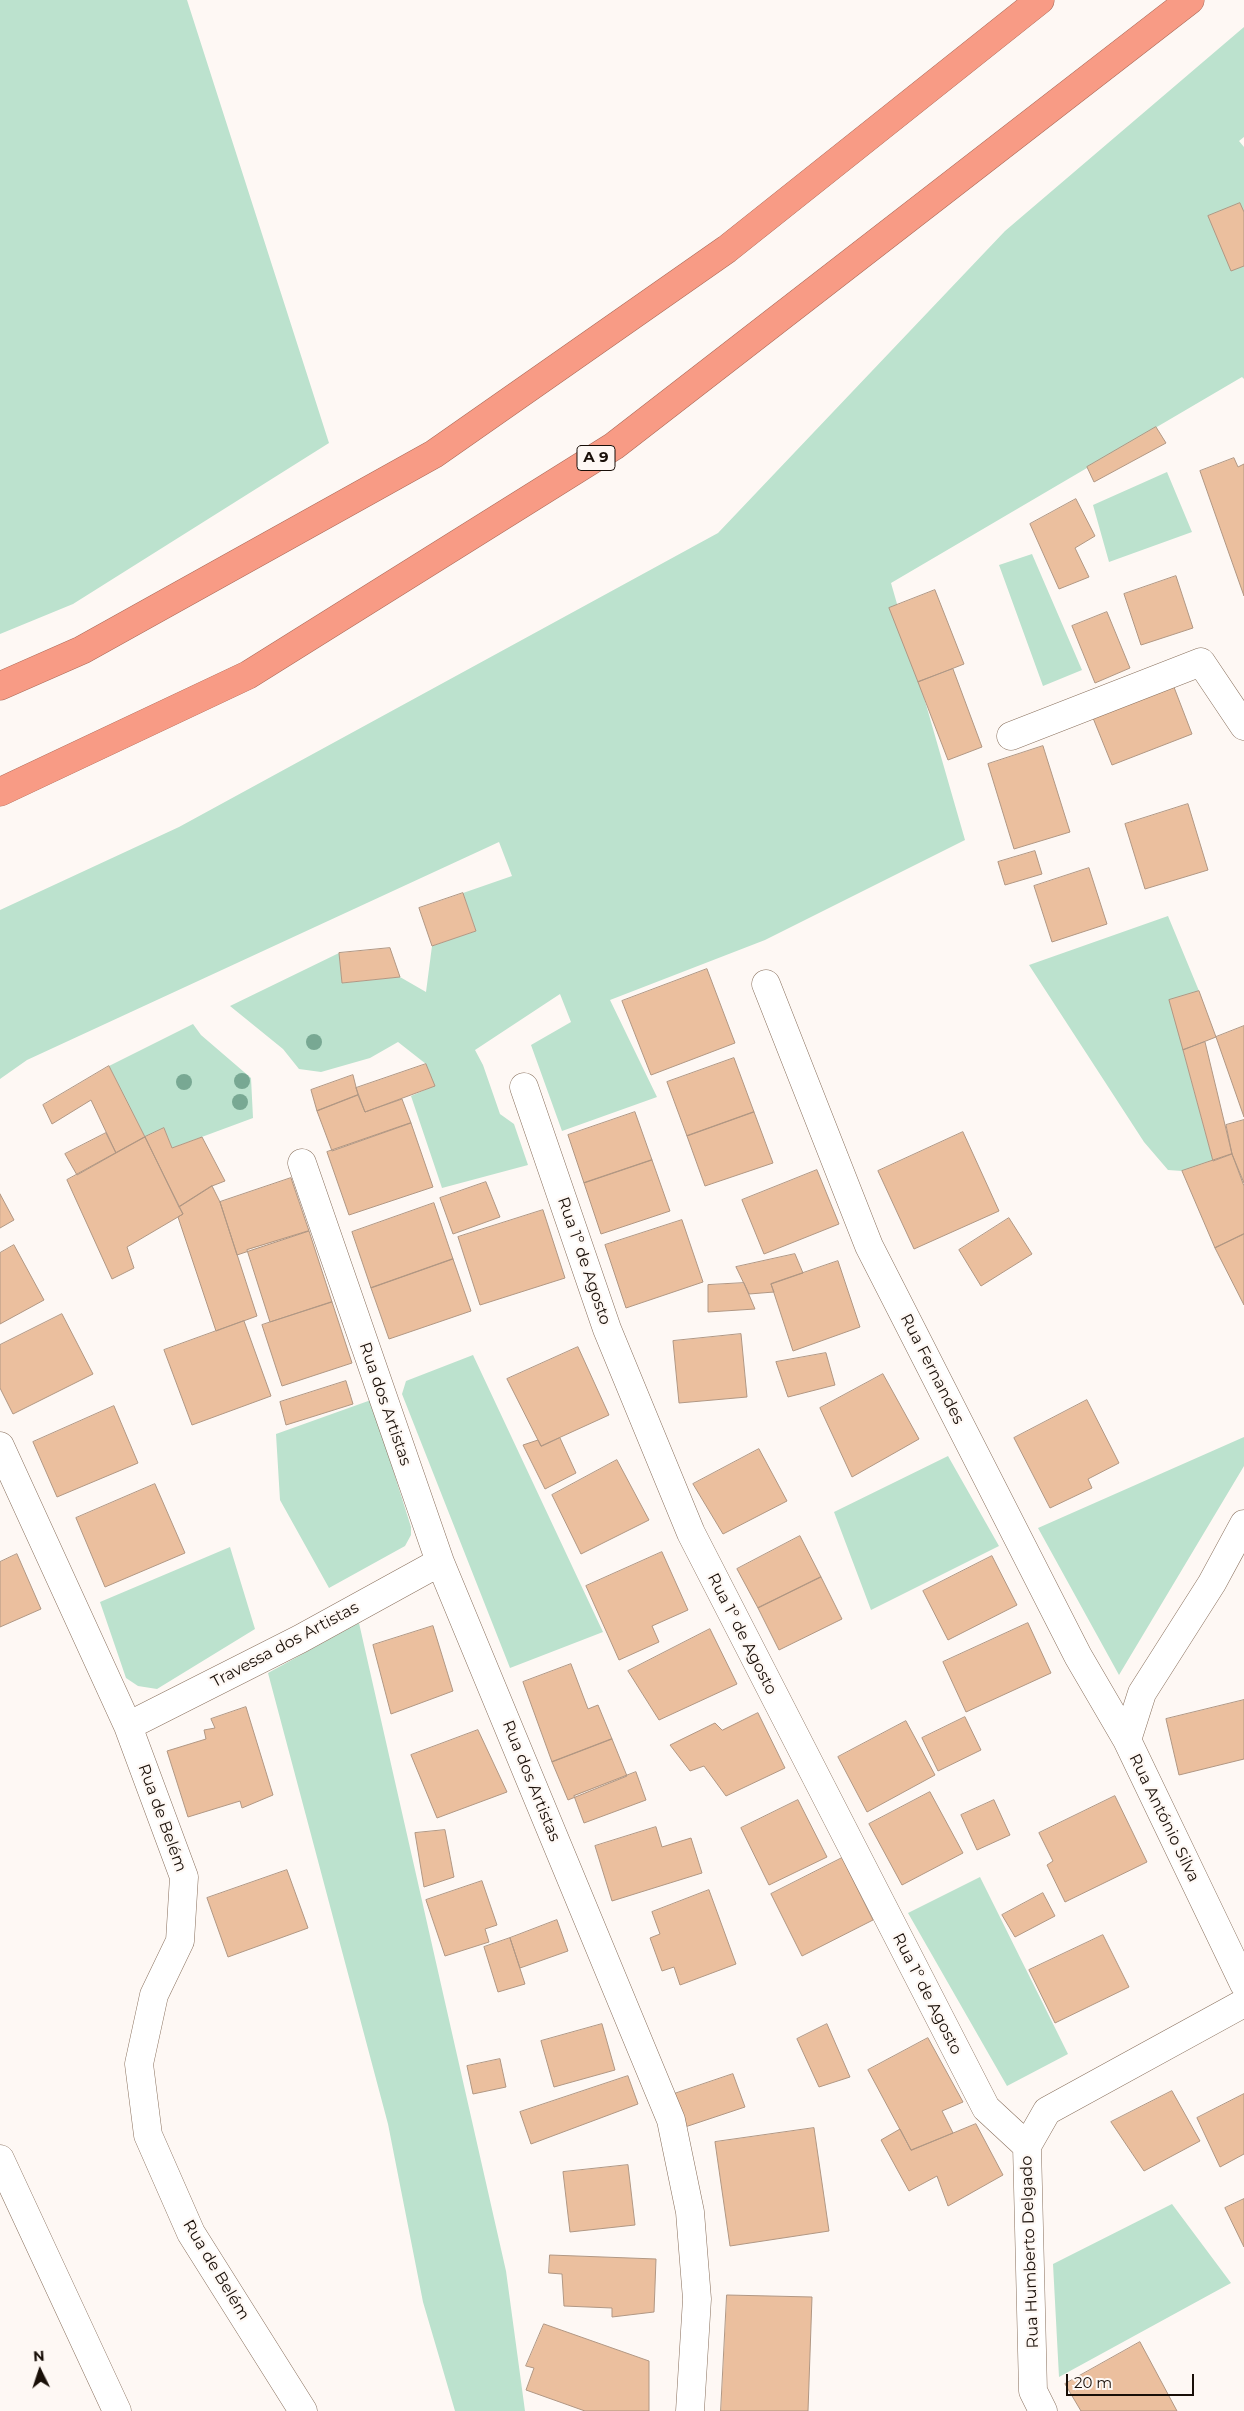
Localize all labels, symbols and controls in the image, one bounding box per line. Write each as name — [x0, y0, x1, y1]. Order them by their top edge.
road number: A 9 — [577, 446, 615, 470]
street label: Rua 1º de Agosto — [553, 1195, 615, 1327]
street label: Rua Fernandes — [896, 1311, 968, 1427]
street label: Rua dos Artistas — [355, 1340, 415, 1468]
street label: Rua 1º de Agosto — [703, 1570, 781, 1698]
street label: Travessa dos Artistas — [208, 1598, 362, 1692]
street label: Rua dos Artistas — [498, 1718, 564, 1844]
street label: Rua António Silva — [1125, 1751, 1203, 1885]
street label: Rua de Belém — [134, 1761, 190, 1875]
street label: Rua 1º de Agosto — [888, 1930, 966, 2058]
street label: Rua Humberto Delgado — [1017, 2155, 1043, 2349]
street label: Rua de Belém — [179, 2216, 253, 2324]
north arrow — [15, 2346, 65, 2396]
text: N — [33, 2347, 45, 2365]
scale bar — [1069, 2364, 1196, 2396]
text: 20 m — [1074, 2373, 1112, 2392]

